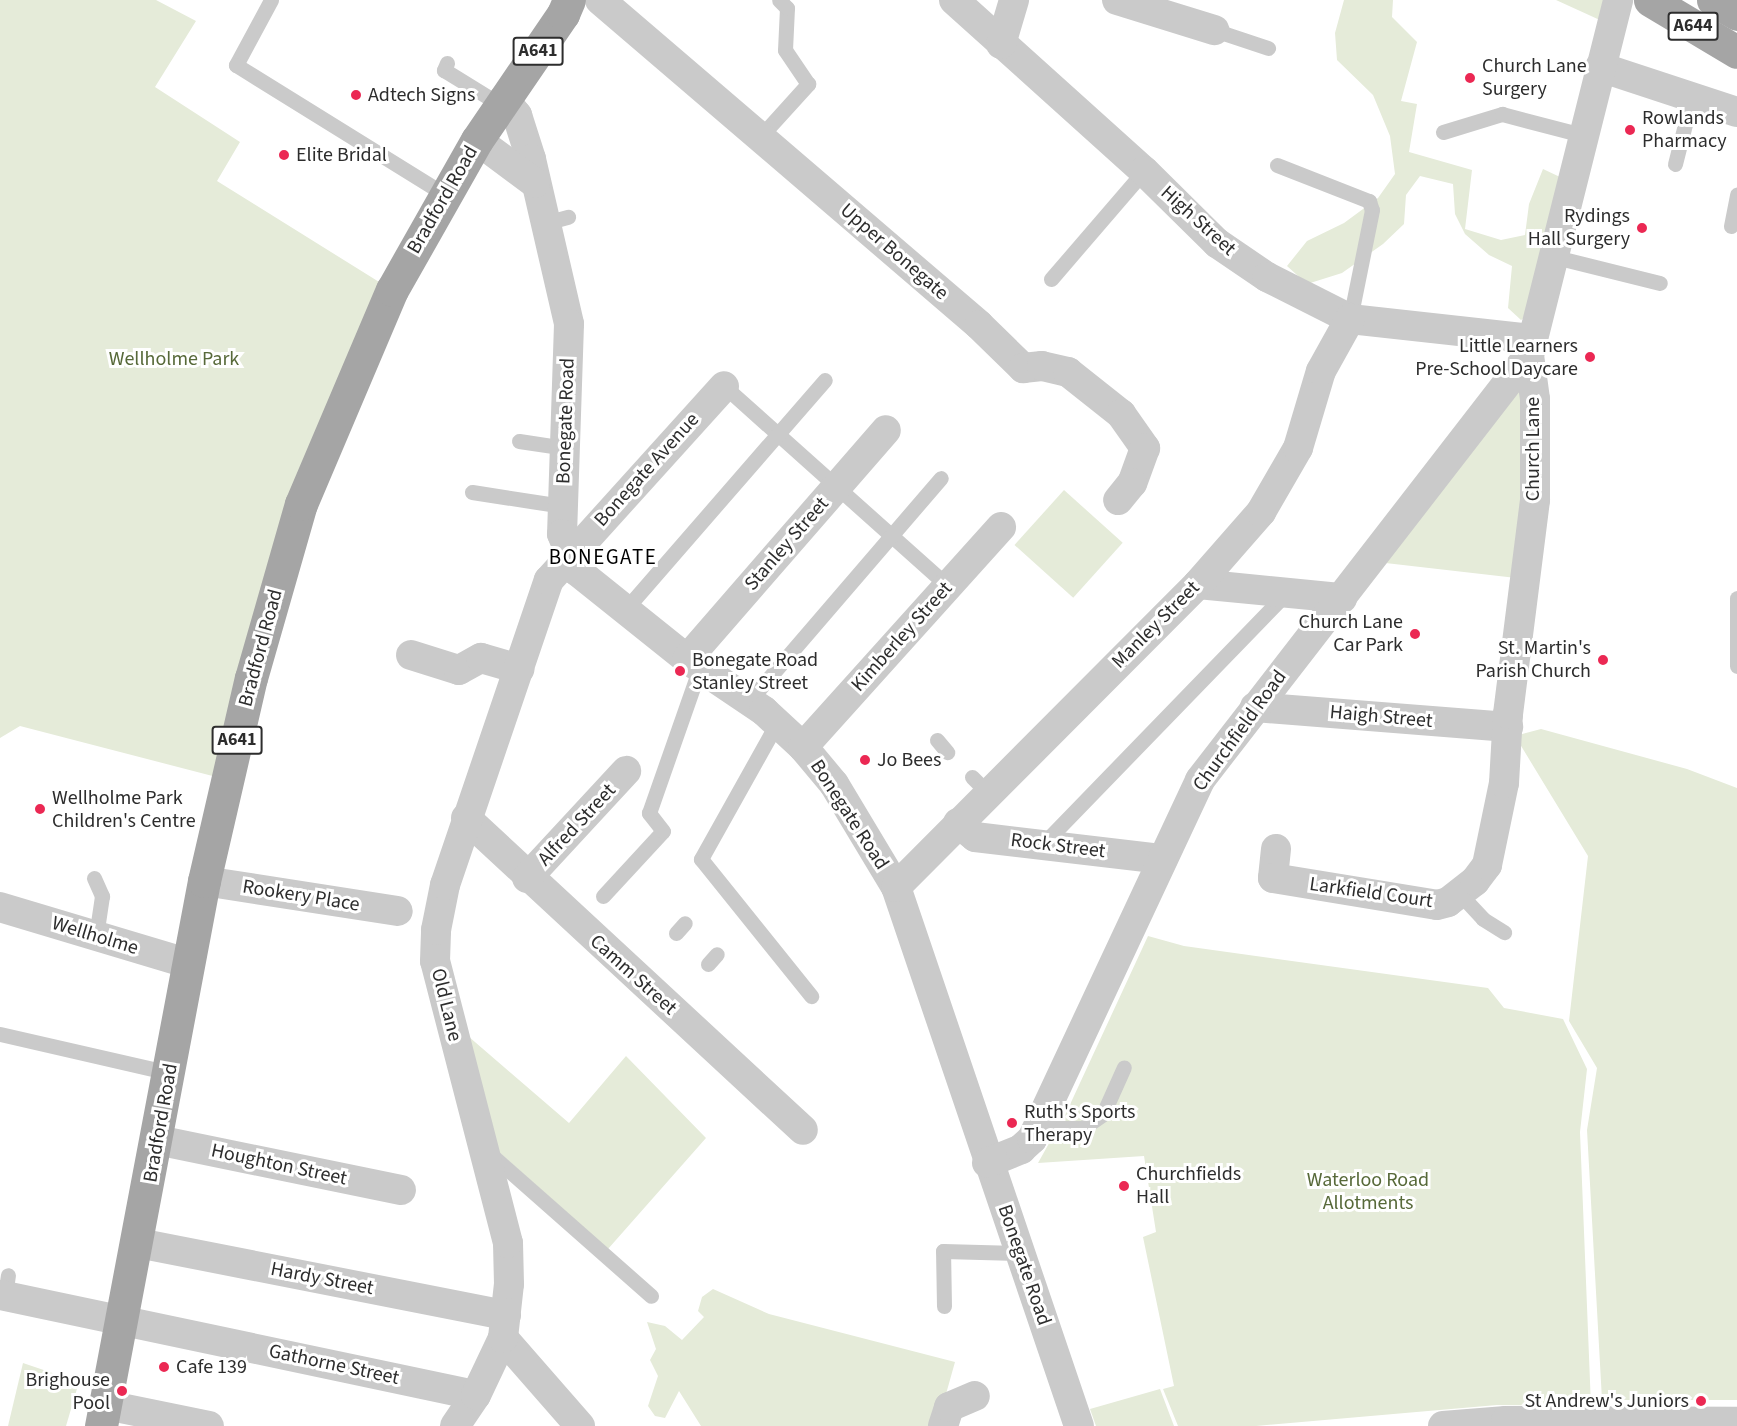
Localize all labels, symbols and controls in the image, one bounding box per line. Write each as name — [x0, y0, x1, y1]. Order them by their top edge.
road number: A644 — [1668, 11, 1718, 41]
road number: A641 — [512, 36, 564, 66]
place label: Church Lane Surgery — [1482, 54, 1587, 101]
marker: Church Lane Surgery — [1463, 71, 1477, 85]
place label: Adtech Signs — [368, 83, 475, 107]
marker: Adtech Signs — [349, 88, 363, 102]
place label: Rowlands Pharmacy — [1642, 106, 1726, 153]
marker: Rowlands Pharmacy — [1623, 123, 1637, 137]
street label: Bradford Road — [402, 142, 484, 258]
place label: Elite Bridal — [296, 143, 387, 167]
marker: Elite Bridal — [277, 148, 291, 162]
street label: High Street — [1155, 181, 1241, 261]
street label: Upper Bonegate — [835, 199, 953, 305]
place label: Rydings Hall Surgery — [1528, 204, 1630, 251]
marker: Rydings Hall Surgery — [1635, 221, 1649, 235]
place label: Little Learners Pre-School Daycare — [1415, 334, 1578, 381]
park label: Wellholme Park — [109, 347, 239, 371]
marker: Little Learners Pre-School Daycare — [1583, 350, 1597, 364]
street label: Bonegate Road — [552, 358, 580, 484]
street label: Church Lane — [1521, 397, 1545, 501]
street label: Bonegate Avenue — [590, 408, 704, 532]
street label: Stanley Street — [740, 492, 834, 596]
district label: BONEGATE — [549, 544, 657, 570]
street label: Manley Street — [1107, 576, 1205, 674]
street label: Kimberley Street — [846, 577, 958, 697]
street label: Bradford Road — [234, 587, 288, 709]
place label: Church Lane Car Park — [1298, 610, 1403, 657]
marker: Church Lane Car Park — [1408, 627, 1422, 641]
place label: St. Martin's Parish Church — [1475, 636, 1591, 683]
place label: Bonegate Road Stanley Street — [692, 648, 818, 695]
marker: St. Martin's Parish Church — [1596, 653, 1610, 667]
marker: Bonegate Road Stanley Street — [673, 664, 687, 678]
street label: Churchfield Road — [1188, 666, 1292, 796]
street label: Haigh Street — [1329, 701, 1433, 733]
road number: A641 — [212, 725, 262, 755]
place label: Jo Bees — [877, 748, 941, 772]
marker: Jo Bees — [858, 753, 872, 767]
street label: Bonegate Road — [805, 756, 893, 874]
street label: Alfred Street — [533, 779, 621, 871]
place label: Wellholme Park Children's Centre — [52, 786, 196, 833]
marker: Wellholme Park Children's Centre — [33, 802, 47, 816]
street label: Rock Street — [1009, 828, 1107, 864]
street label: Larkfield Court — [1308, 872, 1434, 914]
street label: Rookery Place — [241, 875, 361, 917]
street label: Wellholme — [49, 911, 141, 961]
street label: Camm Street — [585, 930, 681, 1020]
street label: Old Lane — [425, 966, 467, 1044]
street label: Bradford Road — [139, 1062, 183, 1184]
place label: Ruth's Sports Therapy — [1024, 1100, 1135, 1147]
marker: Ruth's Sports Therapy — [1005, 1116, 1019, 1130]
street label: Houghton Street — [209, 1139, 349, 1191]
place label: Churchfields Hall — [1136, 1162, 1241, 1209]
park label: Waterloo Road Allotments — [1307, 1168, 1429, 1215]
marker: Churchfields Hall — [1117, 1179, 1131, 1193]
street label: Bonegate Road — [992, 1201, 1056, 1329]
street label: Hardy Street — [268, 1257, 376, 1301]
street label: Gathorne Street — [267, 1339, 401, 1391]
place label: Cafe 139 — [176, 1355, 247, 1379]
marker: Cafe 139 — [157, 1360, 171, 1374]
place label: Brighouse Pool — [25, 1368, 110, 1415]
marker: Brighouse Pool — [115, 1384, 129, 1398]
place label: St Andrew's Juniors — [1525, 1389, 1689, 1413]
marker: St Andrew's Juniors — [1694, 1394, 1708, 1408]

